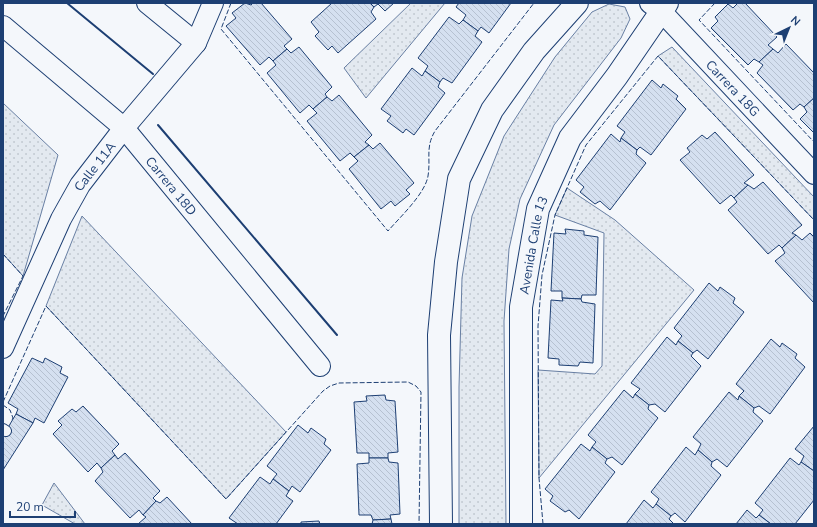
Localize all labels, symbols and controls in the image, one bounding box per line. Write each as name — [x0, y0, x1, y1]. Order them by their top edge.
north arrow — [769, 8, 809, 48]
text: N — [787, 13, 804, 29]
street label: Carrera 18G — [701, 56, 763, 121]
street label: Calle 11A — [70, 138, 121, 195]
street label: Carrera 18D — [141, 153, 200, 220]
street label: Avenida Calle 13 — [515, 193, 553, 296]
scale bar — [10, 493, 75, 519]
text: 20 m — [16, 499, 44, 515]

